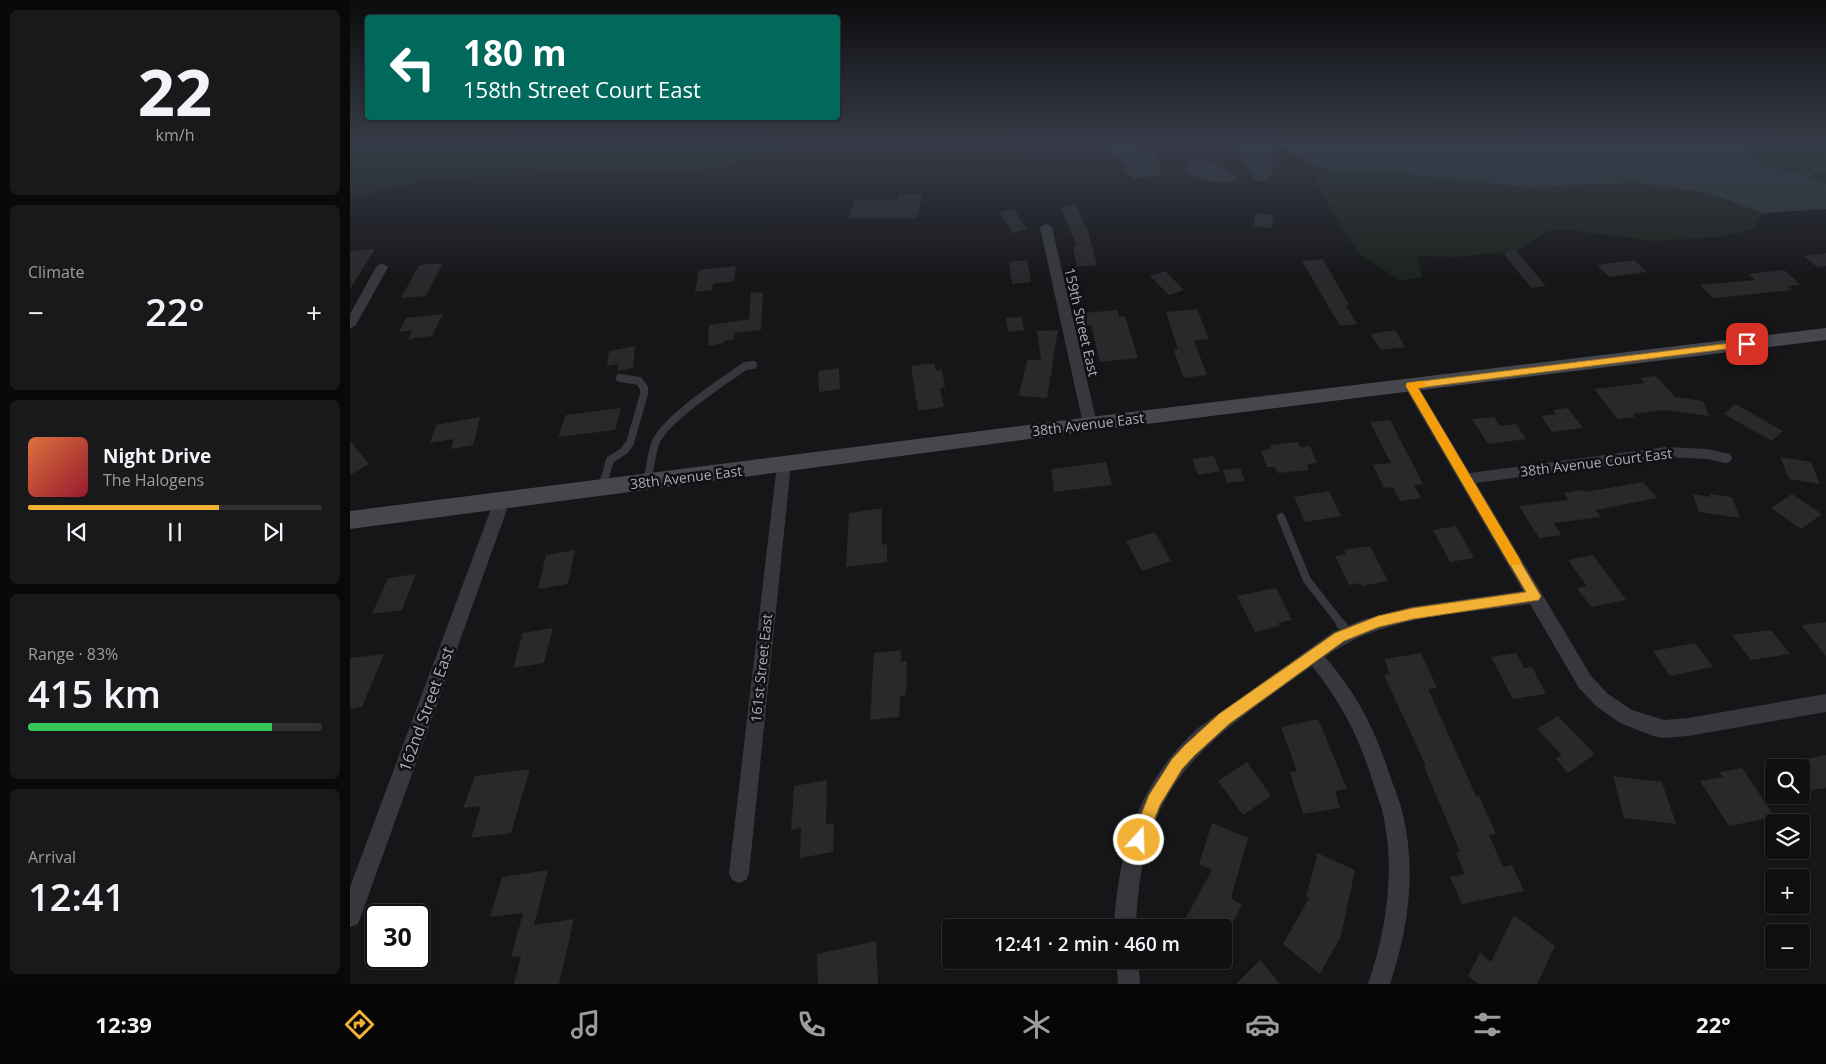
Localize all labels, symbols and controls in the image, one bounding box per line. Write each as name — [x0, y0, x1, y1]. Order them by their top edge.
text: 180 m — [463, 29, 567, 76]
icon: left — [380, 35, 445, 100]
text: 22 — [138, 47, 212, 135]
text: 158th Street Court East — [463, 74, 701, 104]
text: km/h — [156, 124, 194, 146]
text: Climate — [28, 261, 85, 283]
street label: 159th Street East — [1060, 266, 1104, 378]
text: 22° — [145, 285, 205, 337]
text: − — [28, 293, 44, 331]
text: + — [306, 293, 322, 331]
pin — [1726, 323, 1768, 365]
icon: arrive — [1733, 330, 1761, 358]
street label: 38th Avenue East — [1031, 408, 1145, 440]
text: Night Drive — [103, 443, 211, 469]
street label: 38th Avenue Court East — [1519, 443, 1673, 481]
street label: 38th Avenue East — [629, 461, 743, 493]
text: The Halogens — [103, 469, 204, 491]
icon: previous — [63, 518, 91, 546]
icon: pause — [161, 518, 189, 546]
icon: next — [259, 518, 287, 546]
street label: 161st Street East — [746, 613, 776, 723]
text: Range · 83% — [28, 643, 118, 665]
street label: 162nd Street East — [393, 643, 459, 774]
text: 415 km — [28, 667, 161, 719]
map controls — [1765, 759, 1810, 969]
button: search — [1765, 759, 1810, 804]
position arrow — [1112, 813, 1164, 865]
button: layers — [1765, 814, 1810, 859]
text: Arrival — [28, 846, 76, 868]
button: + — [1765, 869, 1810, 914]
text: 12:41 — [28, 870, 125, 922]
speed limit sign: 30 — [365, 904, 430, 969]
button: − — [1765, 924, 1810, 969]
text: 12:41 · 2 min · 460 m — [994, 931, 1180, 957]
icon: directions — [342, 1007, 377, 1042]
icon: music — [568, 1007, 603, 1042]
icon: phone — [794, 1007, 829, 1042]
icon: climate — [1019, 1007, 1054, 1042]
icon: car — [1245, 1007, 1280, 1042]
icon: filters — [1470, 1007, 1505, 1042]
text: 12:39 — [95, 1009, 152, 1039]
text: 22° — [1696, 1009, 1731, 1039]

